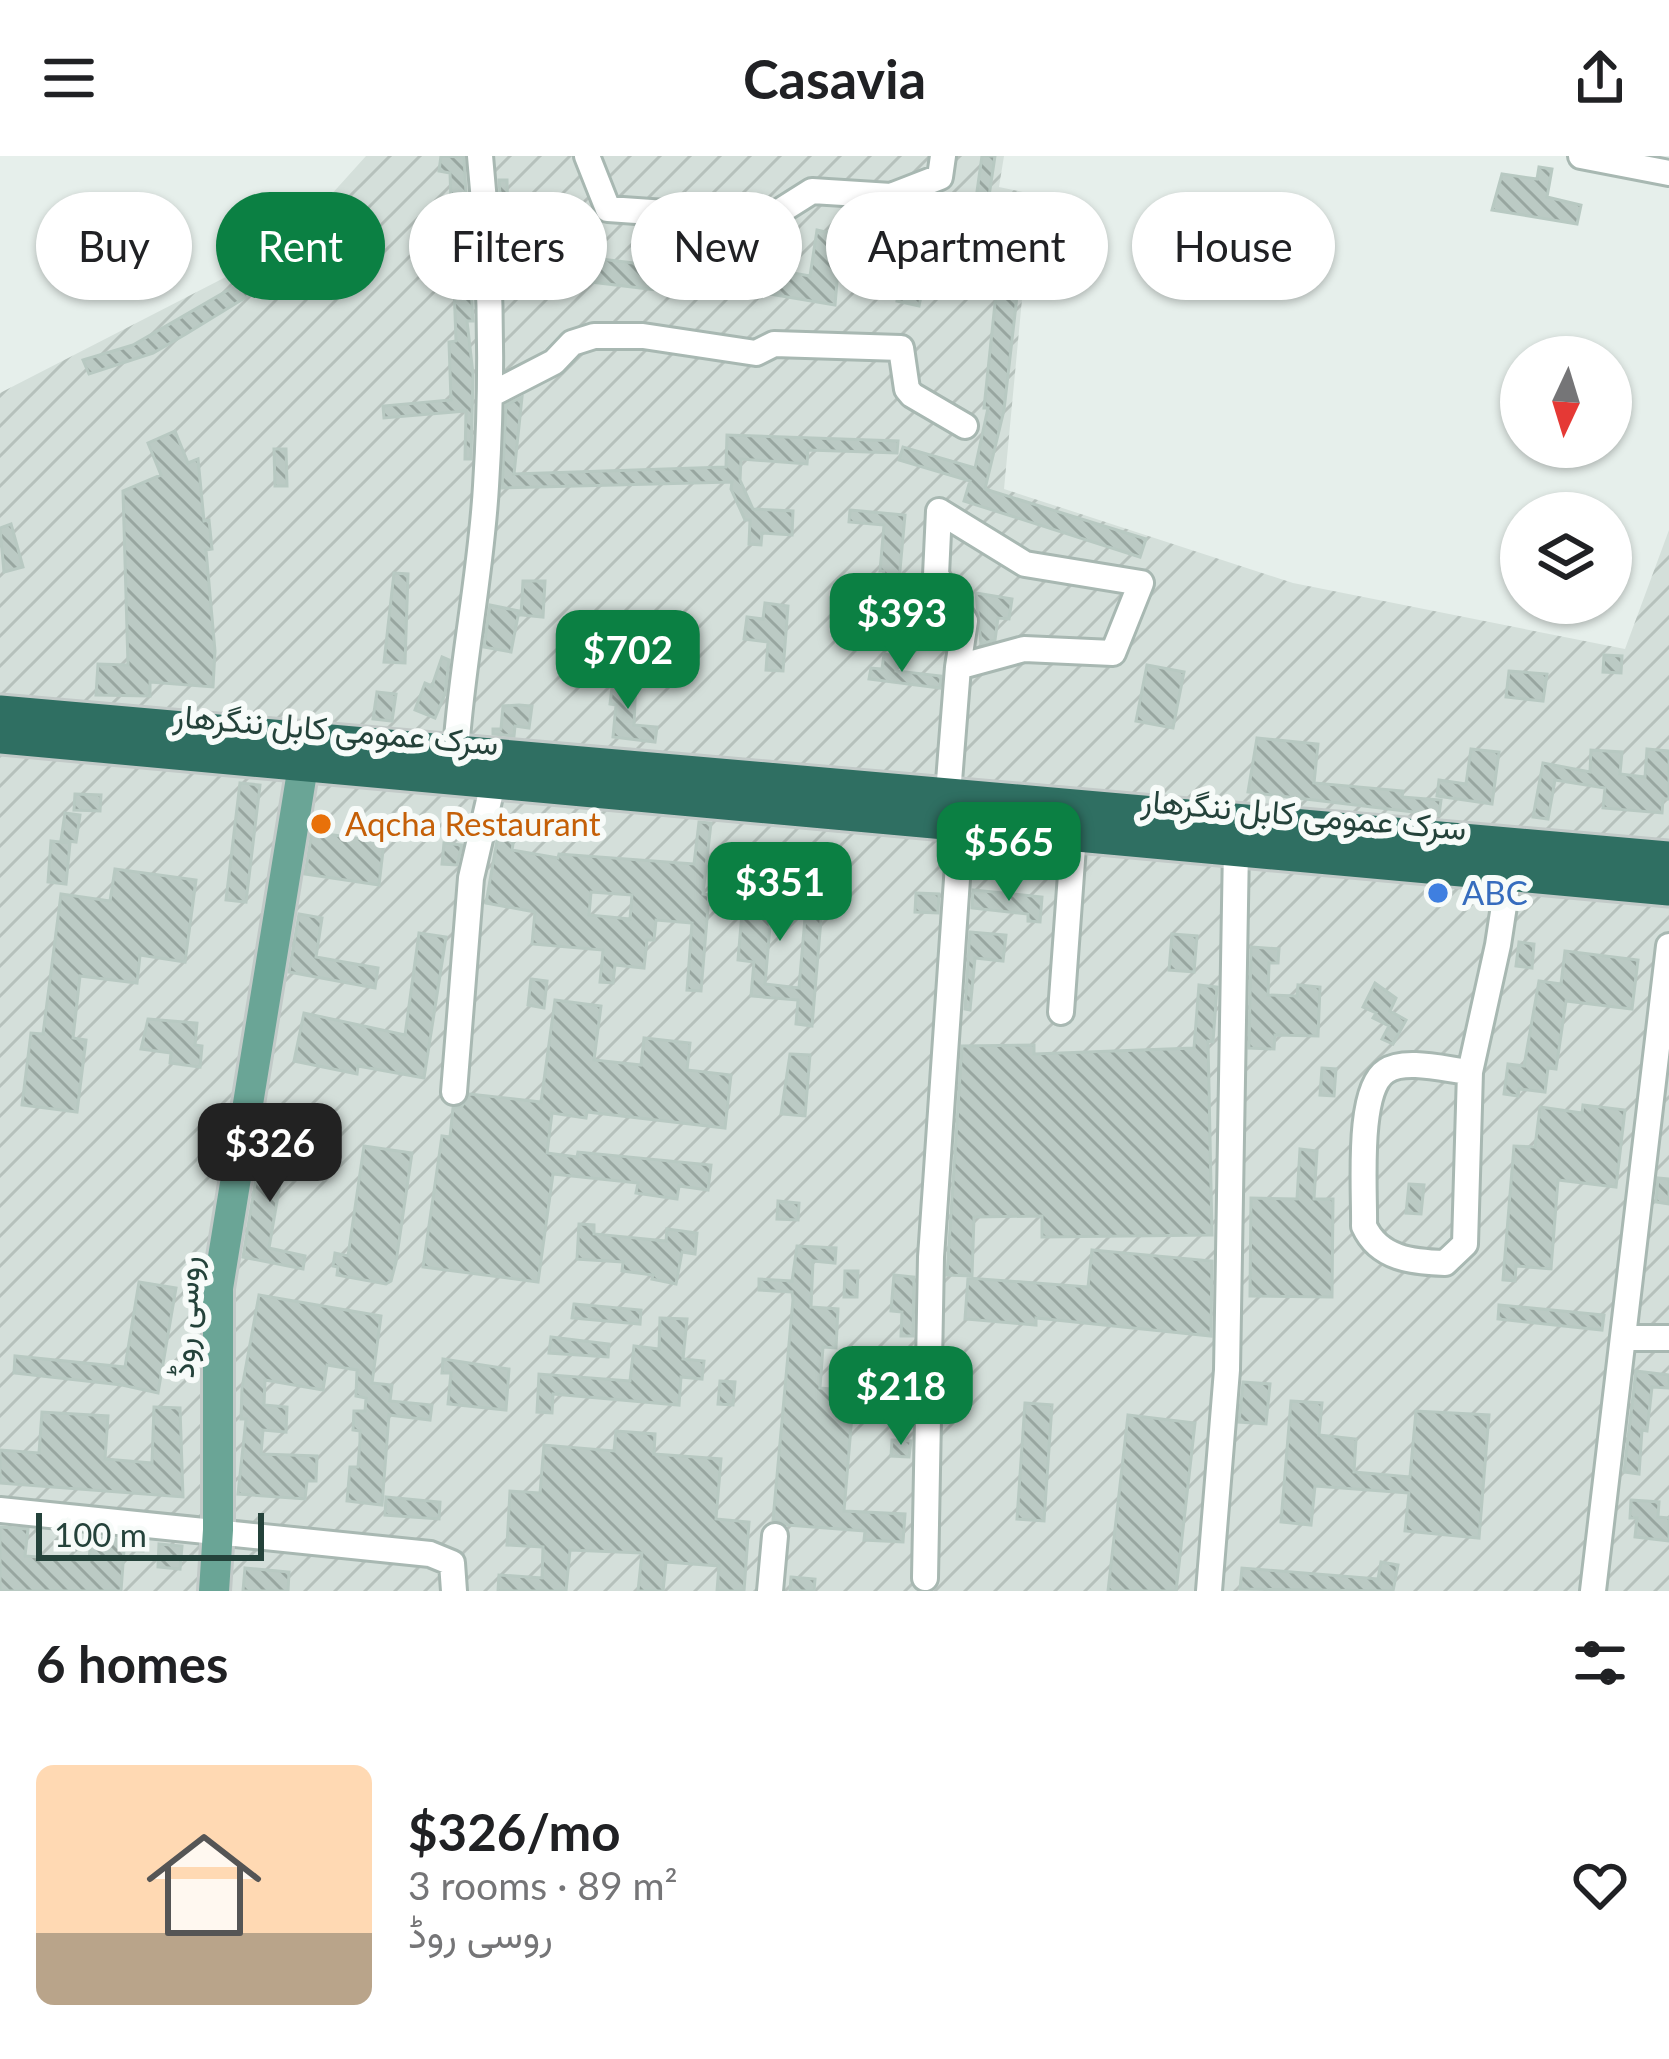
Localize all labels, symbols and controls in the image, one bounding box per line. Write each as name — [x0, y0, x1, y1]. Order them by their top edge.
icon: menu — [36, 45, 102, 111]
icon: share — [1567, 45, 1633, 111]
text: Casavia — [743, 46, 926, 111]
chip: Buy — [36, 192, 192, 300]
chip: Rent — [216, 192, 385, 300]
chip: Filters — [409, 192, 607, 300]
chip: New — [631, 192, 802, 300]
chip: Apartment — [826, 192, 1108, 300]
chip: House — [1132, 192, 1335, 300]
north arrow — [1500, 336, 1632, 468]
map controls — [1500, 336, 1632, 624]
button: layers — [1500, 492, 1632, 624]
pin: $393 — [831, 573, 973, 675]
text: $393 — [857, 589, 947, 635]
pin: $702 — [557, 610, 699, 712]
text: $702 — [583, 626, 673, 672]
street label: سرک عمومی کابل ننگرهار — [171, 694, 500, 764]
street label: سرک عمومی کابل ننگرهار — [1139, 779, 1468, 849]
pin: $565 — [938, 802, 1080, 904]
place label: Aqcha Restaurant — [345, 803, 601, 843]
marker: Aqcha Restaurant — [308, 811, 334, 837]
text: $565 — [964, 818, 1054, 864]
pin: $351 — [709, 842, 851, 944]
text: $351 — [735, 858, 825, 904]
place label: ABC — [1462, 872, 1528, 912]
marker: ABC — [1425, 880, 1451, 906]
pin: $326 — [199, 1103, 341, 1205]
text: $326 — [225, 1119, 315, 1165]
street label: روسی روڈ — [161, 1255, 209, 1379]
pin: $218 — [830, 1346, 972, 1448]
text: $218 — [856, 1362, 946, 1408]
scale bar — [36, 1507, 264, 1560]
text: 100 m — [54, 1514, 147, 1554]
icon: filters — [1567, 1630, 1633, 1696]
text: 6 homes — [36, 1633, 228, 1694]
text: $326/mo — [408, 1801, 621, 1862]
icon: home — [132, 1813, 276, 1957]
icon: heart — [1567, 1852, 1633, 1918]
text: 3 rooms · 89 m² — [408, 1862, 678, 1908]
text: روسی روڈ — [408, 1910, 553, 1956]

